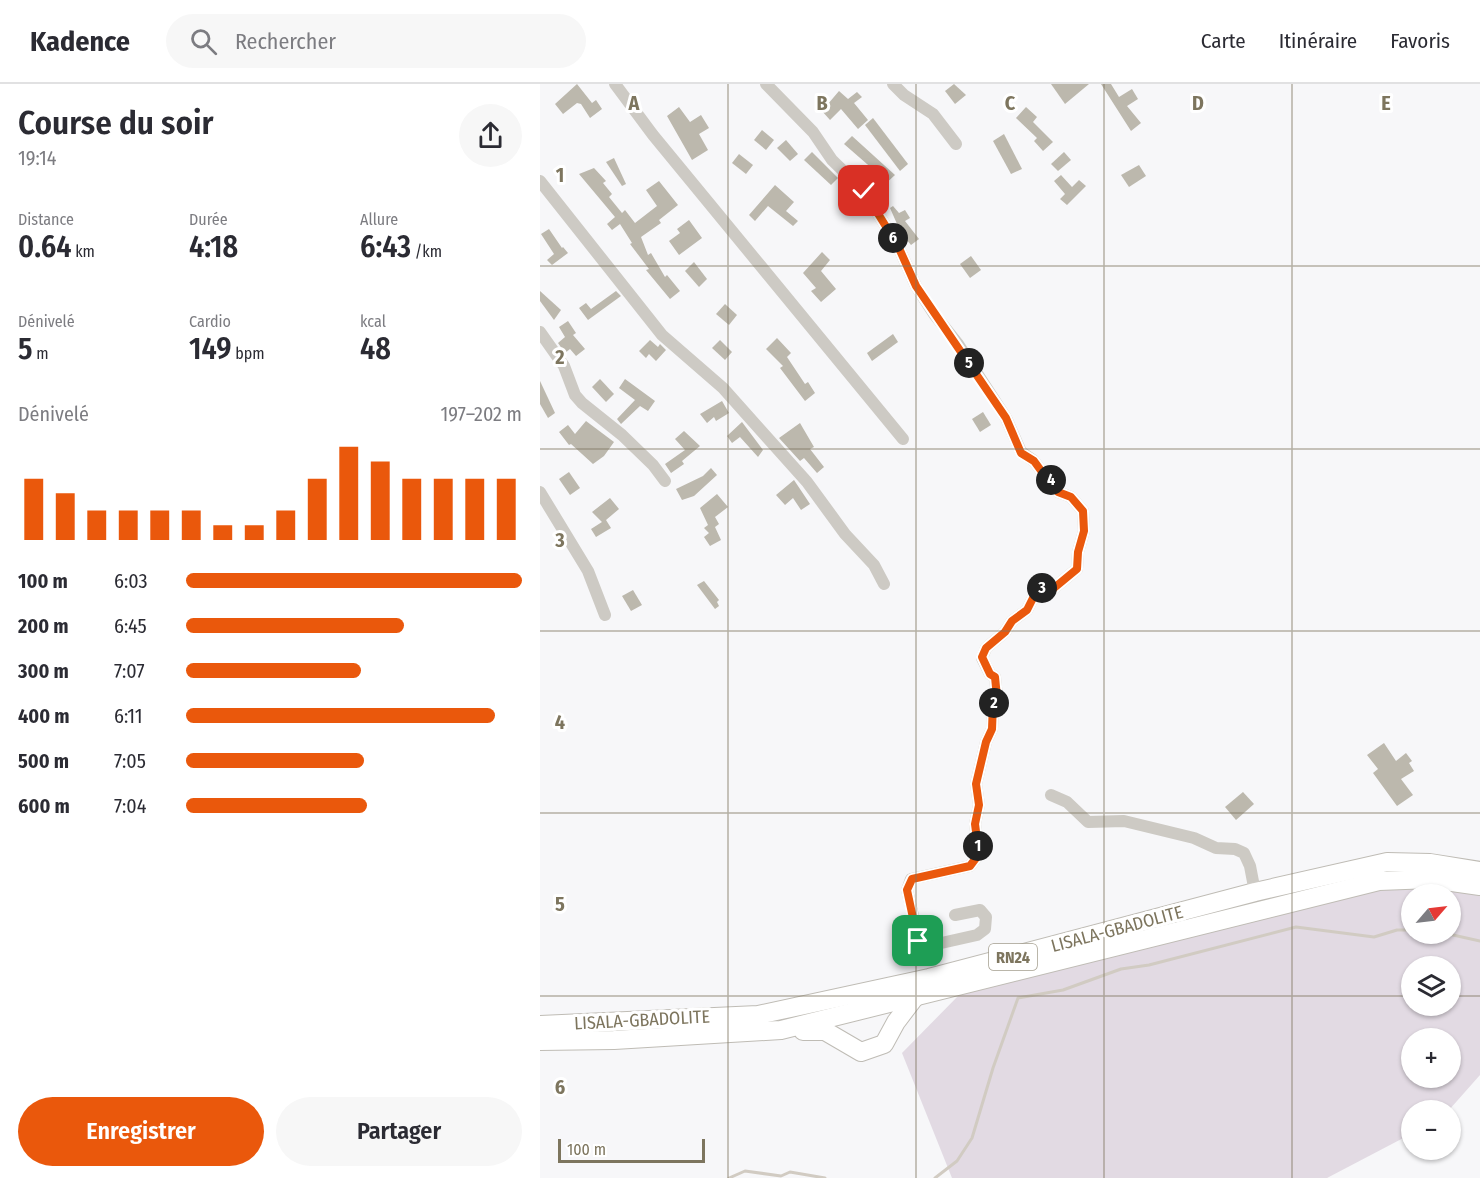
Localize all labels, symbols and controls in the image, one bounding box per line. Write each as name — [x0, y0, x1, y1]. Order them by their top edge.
search box — [166, 14, 586, 68]
text: Kadence — [30, 25, 130, 58]
icon: search — [187, 25, 220, 58]
text: Rechercher — [235, 28, 336, 55]
text: Carte — [1201, 28, 1246, 54]
text: Itinéraire — [1279, 28, 1357, 54]
text: Favoris — [1390, 28, 1450, 54]
text: A — [628, 91, 641, 115]
text: B — [816, 91, 828, 115]
text: C — [1005, 91, 1016, 115]
text: D — [1192, 91, 1204, 115]
text: E — [1381, 91, 1391, 115]
text: Course du soir — [18, 103, 214, 143]
button: share — [459, 104, 522, 167]
text: 19:14 — [18, 146, 56, 170]
text: 1 — [556, 163, 564, 187]
pin — [838, 165, 889, 216]
icon: check — [847, 174, 880, 207]
text: Distance — [18, 210, 74, 229]
text: Durée — [189, 210, 228, 229]
text: Allure — [360, 210, 398, 229]
pin: 6 — [878, 223, 908, 253]
text: 6 — [889, 228, 897, 247]
text: 0.64 — [18, 229, 71, 265]
text: 4:18 — [189, 229, 238, 265]
text: 6:43 — [360, 229, 411, 265]
text: km — [71, 242, 95, 261]
text: /km — [411, 242, 442, 261]
text: Dénivelé — [18, 312, 75, 331]
text: Cardio — [189, 312, 231, 331]
text: kcal — [360, 312, 386, 331]
text: 5 — [18, 331, 33, 367]
text: 149 — [189, 331, 231, 367]
text: 48 — [360, 331, 391, 367]
text: m — [33, 344, 49, 363]
text: bpm — [231, 344, 264, 363]
text: 2 — [554, 345, 565, 369]
pin: 5 — [954, 348, 984, 378]
text: 5 — [965, 353, 973, 372]
text: Dénivelé — [18, 402, 89, 426]
text: 197–202 m — [441, 402, 522, 426]
pin: 4 — [1036, 465, 1066, 495]
text: 4 — [1047, 470, 1055, 489]
text: 3 — [554, 528, 565, 552]
text: 100 m — [18, 569, 68, 593]
text: 6:03 — [114, 569, 147, 593]
pin: 3 — [1027, 573, 1057, 603]
text: 3 — [1038, 578, 1046, 597]
text: 200 m — [18, 614, 69, 638]
text: 6:45 — [114, 614, 147, 638]
text: 300 m — [18, 659, 69, 683]
text: 7:07 — [114, 659, 145, 683]
pin: 2 — [979, 688, 1009, 718]
text: 2 — [990, 693, 998, 712]
text: 400 m — [18, 704, 70, 728]
text: 6:11 — [114, 704, 143, 728]
text: 4 — [555, 710, 565, 734]
text: 500 m — [18, 749, 69, 773]
text: 7:05 — [114, 749, 146, 773]
text: 600 m — [18, 794, 70, 818]
text: 7:04 — [114, 794, 146, 818]
pin: 1 — [963, 831, 993, 861]
text: 1 — [975, 836, 981, 855]
north arrow — [1401, 884, 1461, 944]
map controls — [1401, 884, 1461, 1160]
text: 5 — [555, 892, 565, 916]
street label: LISALA-GBADOLITE — [1049, 901, 1185, 957]
pin — [892, 915, 943, 966]
icon: arrive — [901, 924, 934, 957]
road number: RN24 — [989, 944, 1037, 970]
button: layers — [1401, 956, 1461, 1016]
street label: LISALA-GBADOLITE — [574, 1005, 710, 1035]
button: + — [1401, 1028, 1461, 1088]
text: 6 — [555, 1075, 565, 1099]
button: Enregistrer — [18, 1097, 264, 1166]
button: Partager — [276, 1097, 522, 1166]
button: − — [1401, 1100, 1461, 1160]
scale bar — [558, 1136, 705, 1164]
text: 100 m — [567, 1140, 606, 1159]

